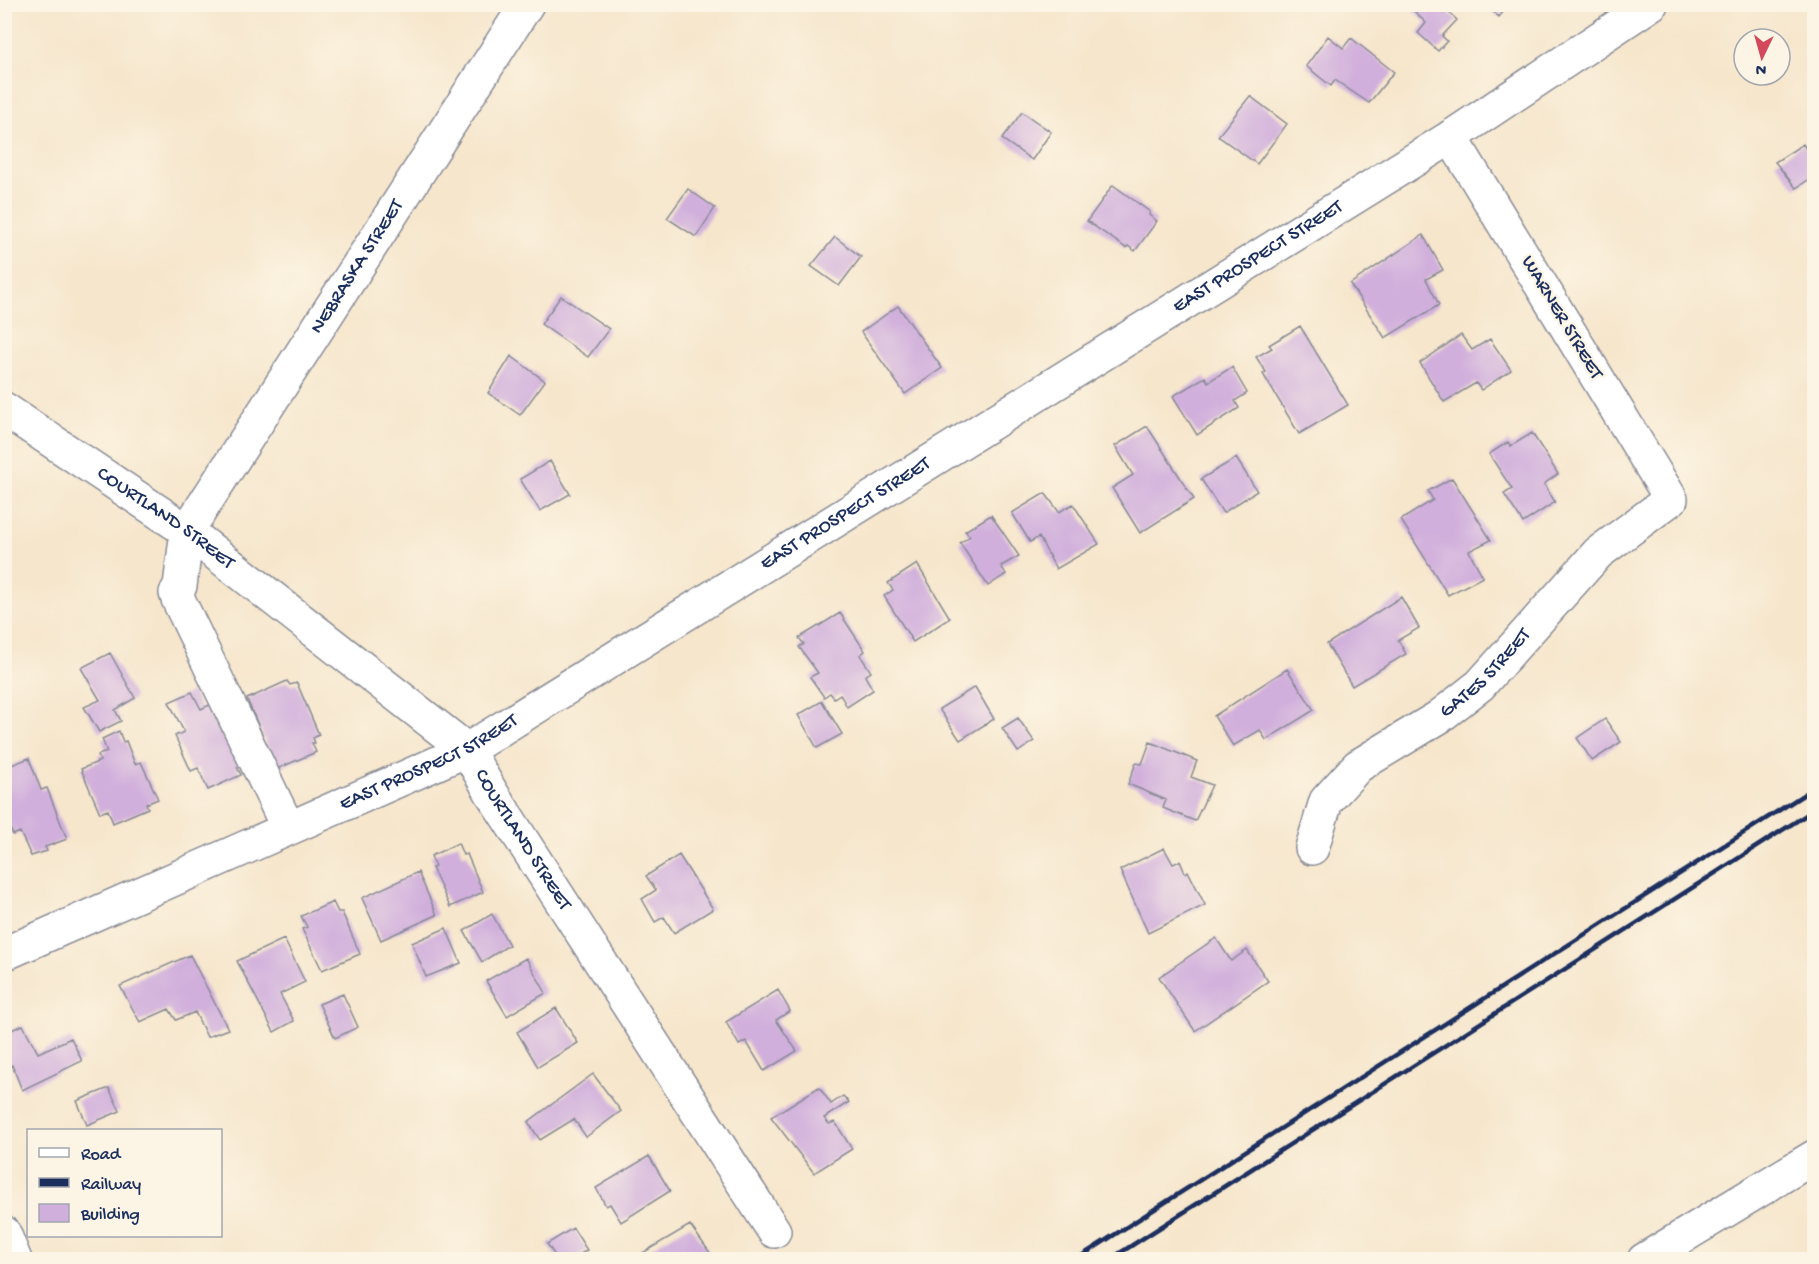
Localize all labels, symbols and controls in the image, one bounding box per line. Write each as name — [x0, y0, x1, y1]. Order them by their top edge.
north arrow — [1732, 27, 1792, 87]
text: N — [1754, 58, 1767, 78]
street label: NEBRASKA STREET — [306, 195, 410, 338]
street label: EAST PROSPECT STREET — [1169, 195, 1348, 319]
street label: WARNER STREET — [1515, 252, 1608, 385]
street label: EAST PROSPECT STREET — [756, 452, 936, 576]
street label: COURTLAND STREET — [92, 462, 240, 576]
street label: GATES STREET — [1435, 623, 1537, 723]
street label: EAST PROSPECT STREET — [336, 709, 523, 816]
street label: COURTLAND STREET — [469, 765, 576, 916]
legend — [27, 1129, 222, 1237]
text: Road — [81, 1145, 122, 1166]
text: Railway — [81, 1175, 141, 1196]
text: Building — [80, 1205, 140, 1226]

